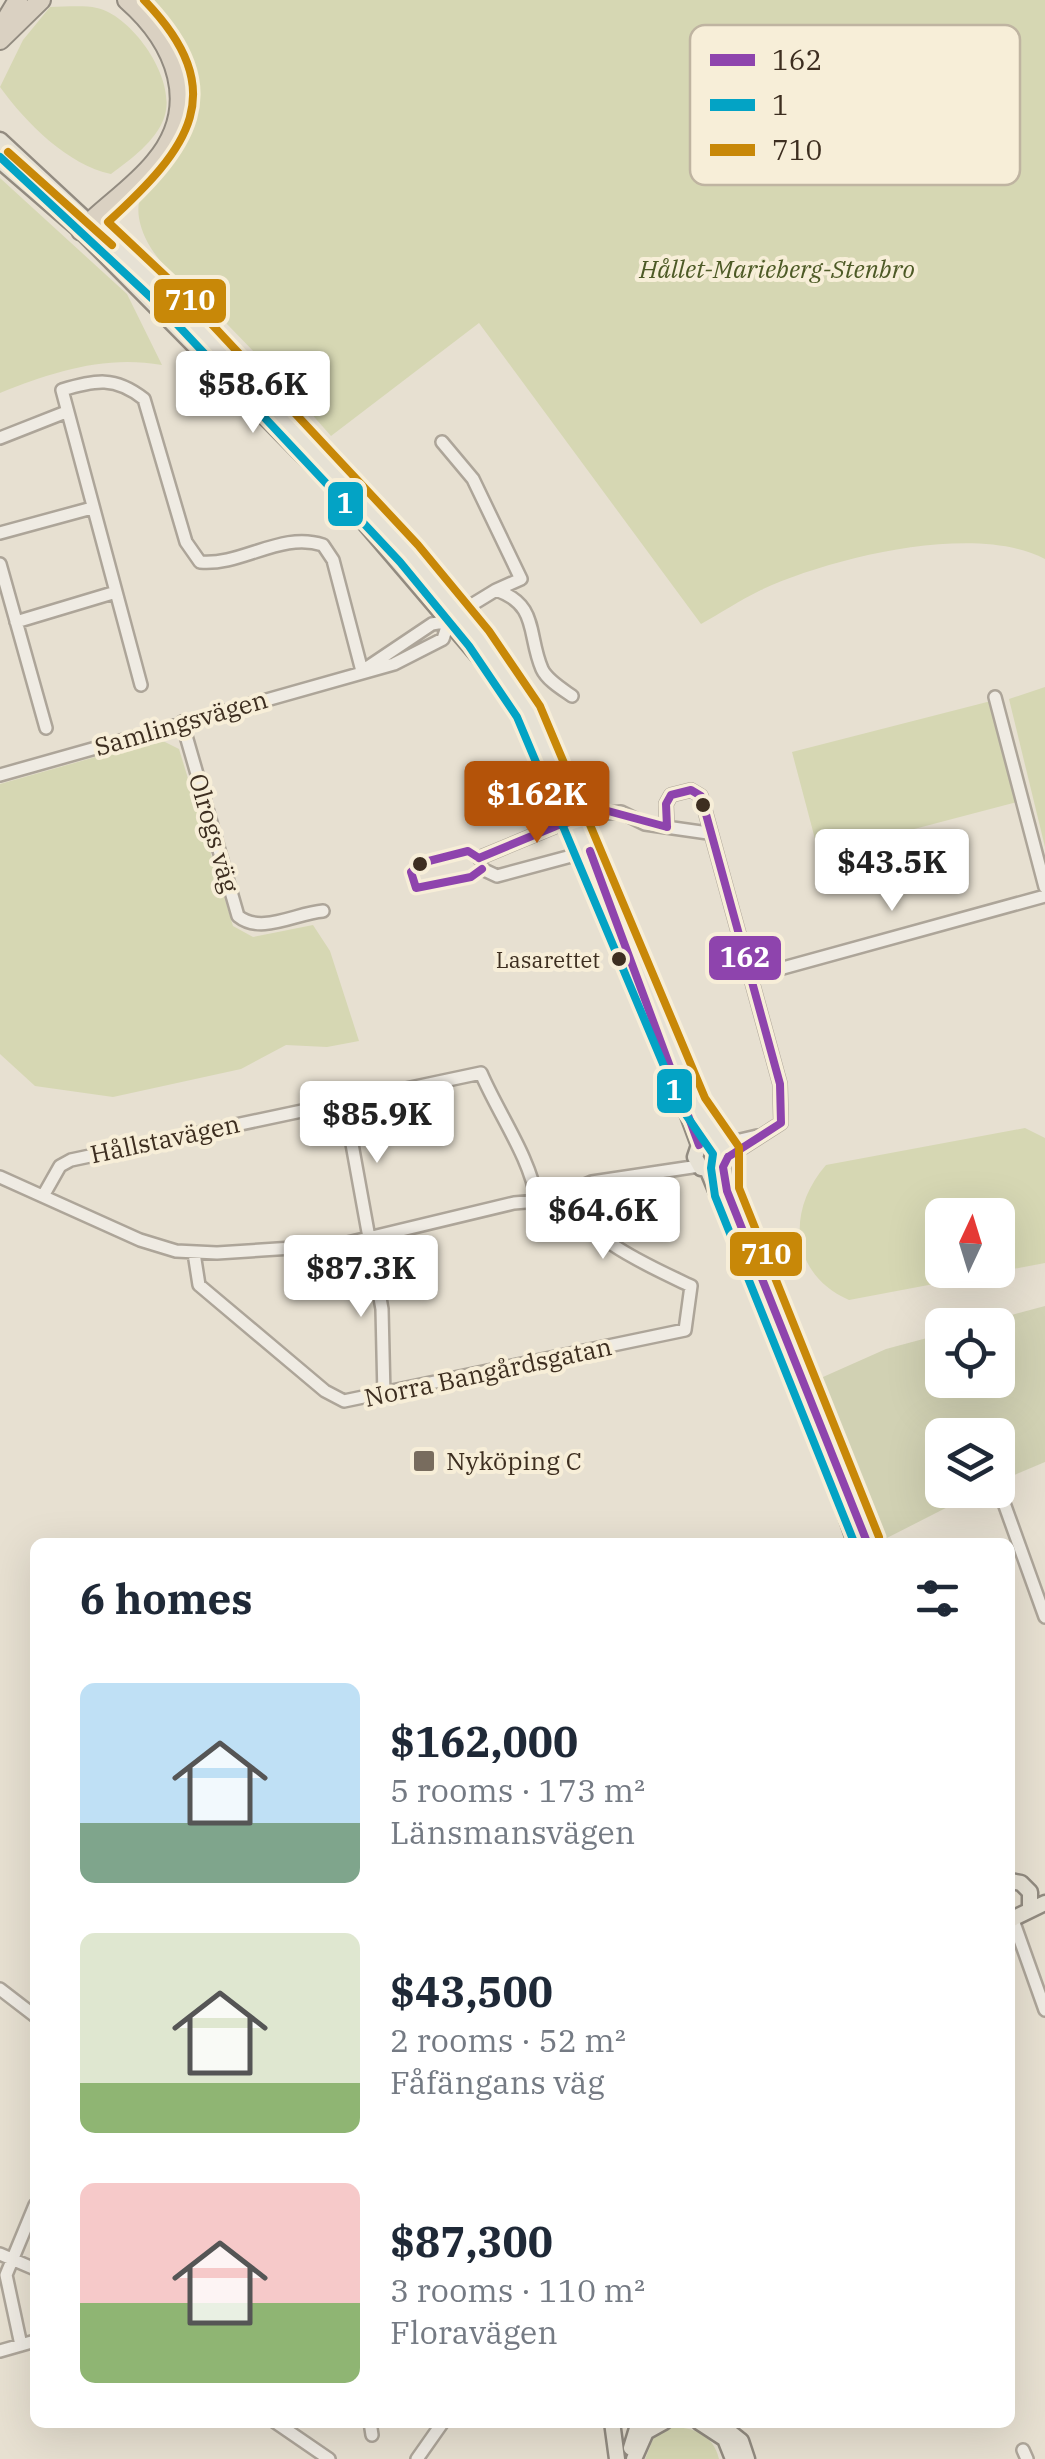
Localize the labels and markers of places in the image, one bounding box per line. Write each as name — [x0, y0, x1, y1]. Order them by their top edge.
pin: $58.6K — [172, 351, 334, 436]
pin: $162K — [467, 761, 607, 846]
unlabelled marker — [693, 795, 713, 815]
pin: $43.5K — [811, 829, 973, 914]
unlabelled marker — [410, 854, 430, 874]
place label: Lasarettet — [496, 945, 600, 974]
marker: Lasarettet — [609, 949, 629, 969]
pin: $85.9K — [296, 1081, 458, 1166]
pin: $64.6K — [522, 1177, 684, 1262]
pin: $87.3K — [280, 1235, 442, 1320]
place label: Nyköping C — [446, 1444, 582, 1477]
marker: Nyköping C — [411, 1448, 437, 1474]

